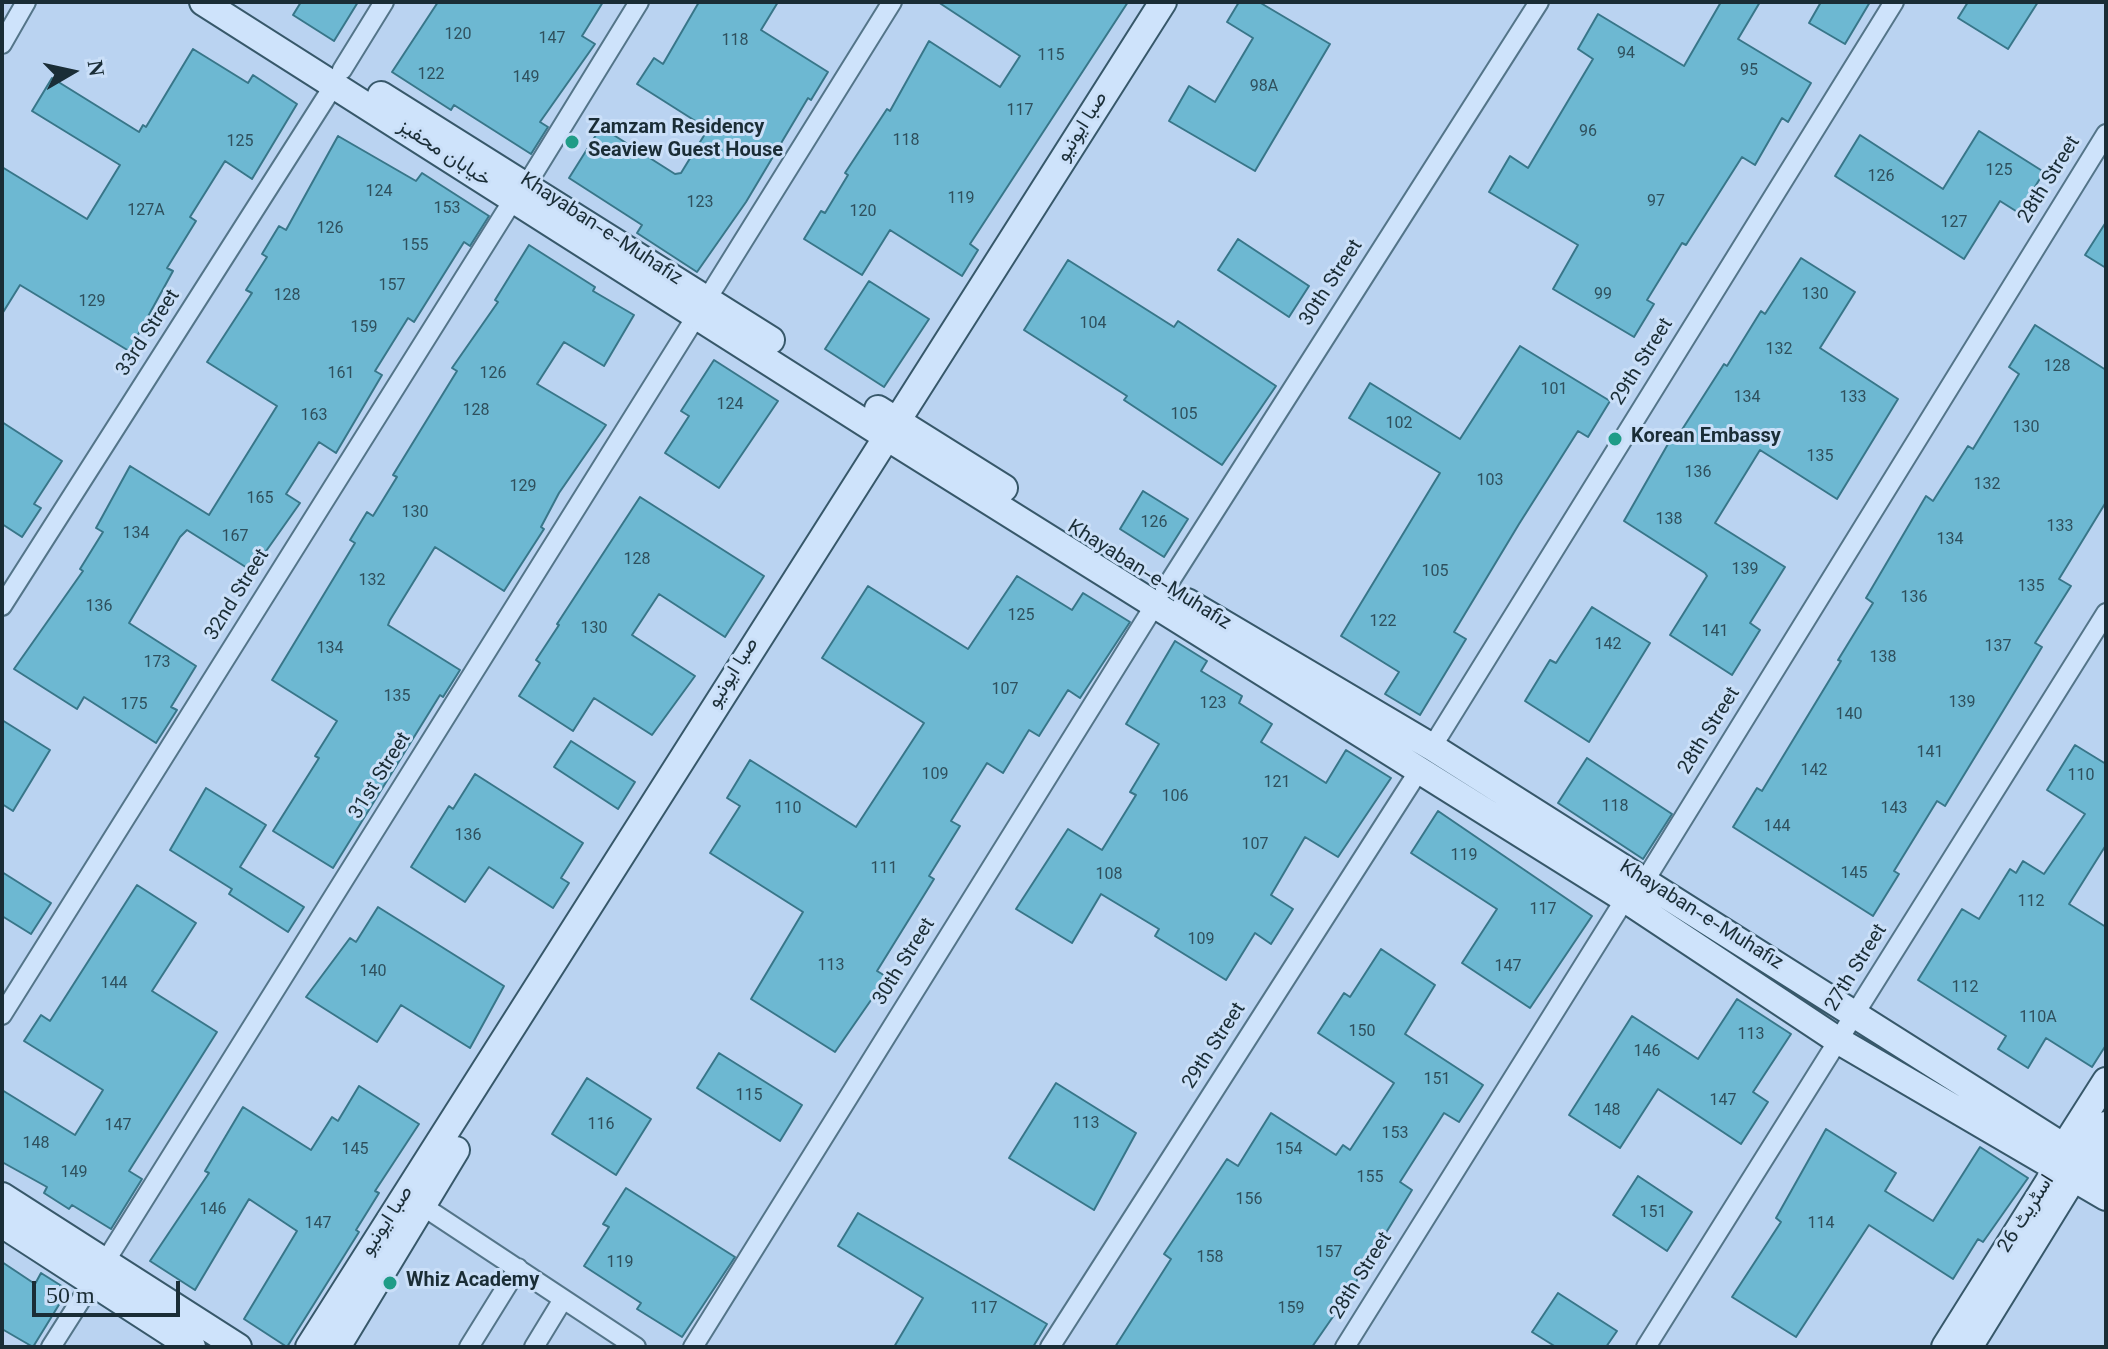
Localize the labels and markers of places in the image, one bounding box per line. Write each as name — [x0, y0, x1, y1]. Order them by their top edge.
place label: Zamzam Residency Seaview Guest House — [588, 118, 783, 165]
marker: Zamzam Residency Seaview Guest House — [563, 133, 581, 151]
place label: Korean Embassy — [1631, 427, 1781, 451]
marker: Korean Embassy — [1606, 430, 1624, 448]
place label: Whiz Academy — [406, 1271, 539, 1295]
marker: Whiz Academy — [381, 1274, 399, 1292]

